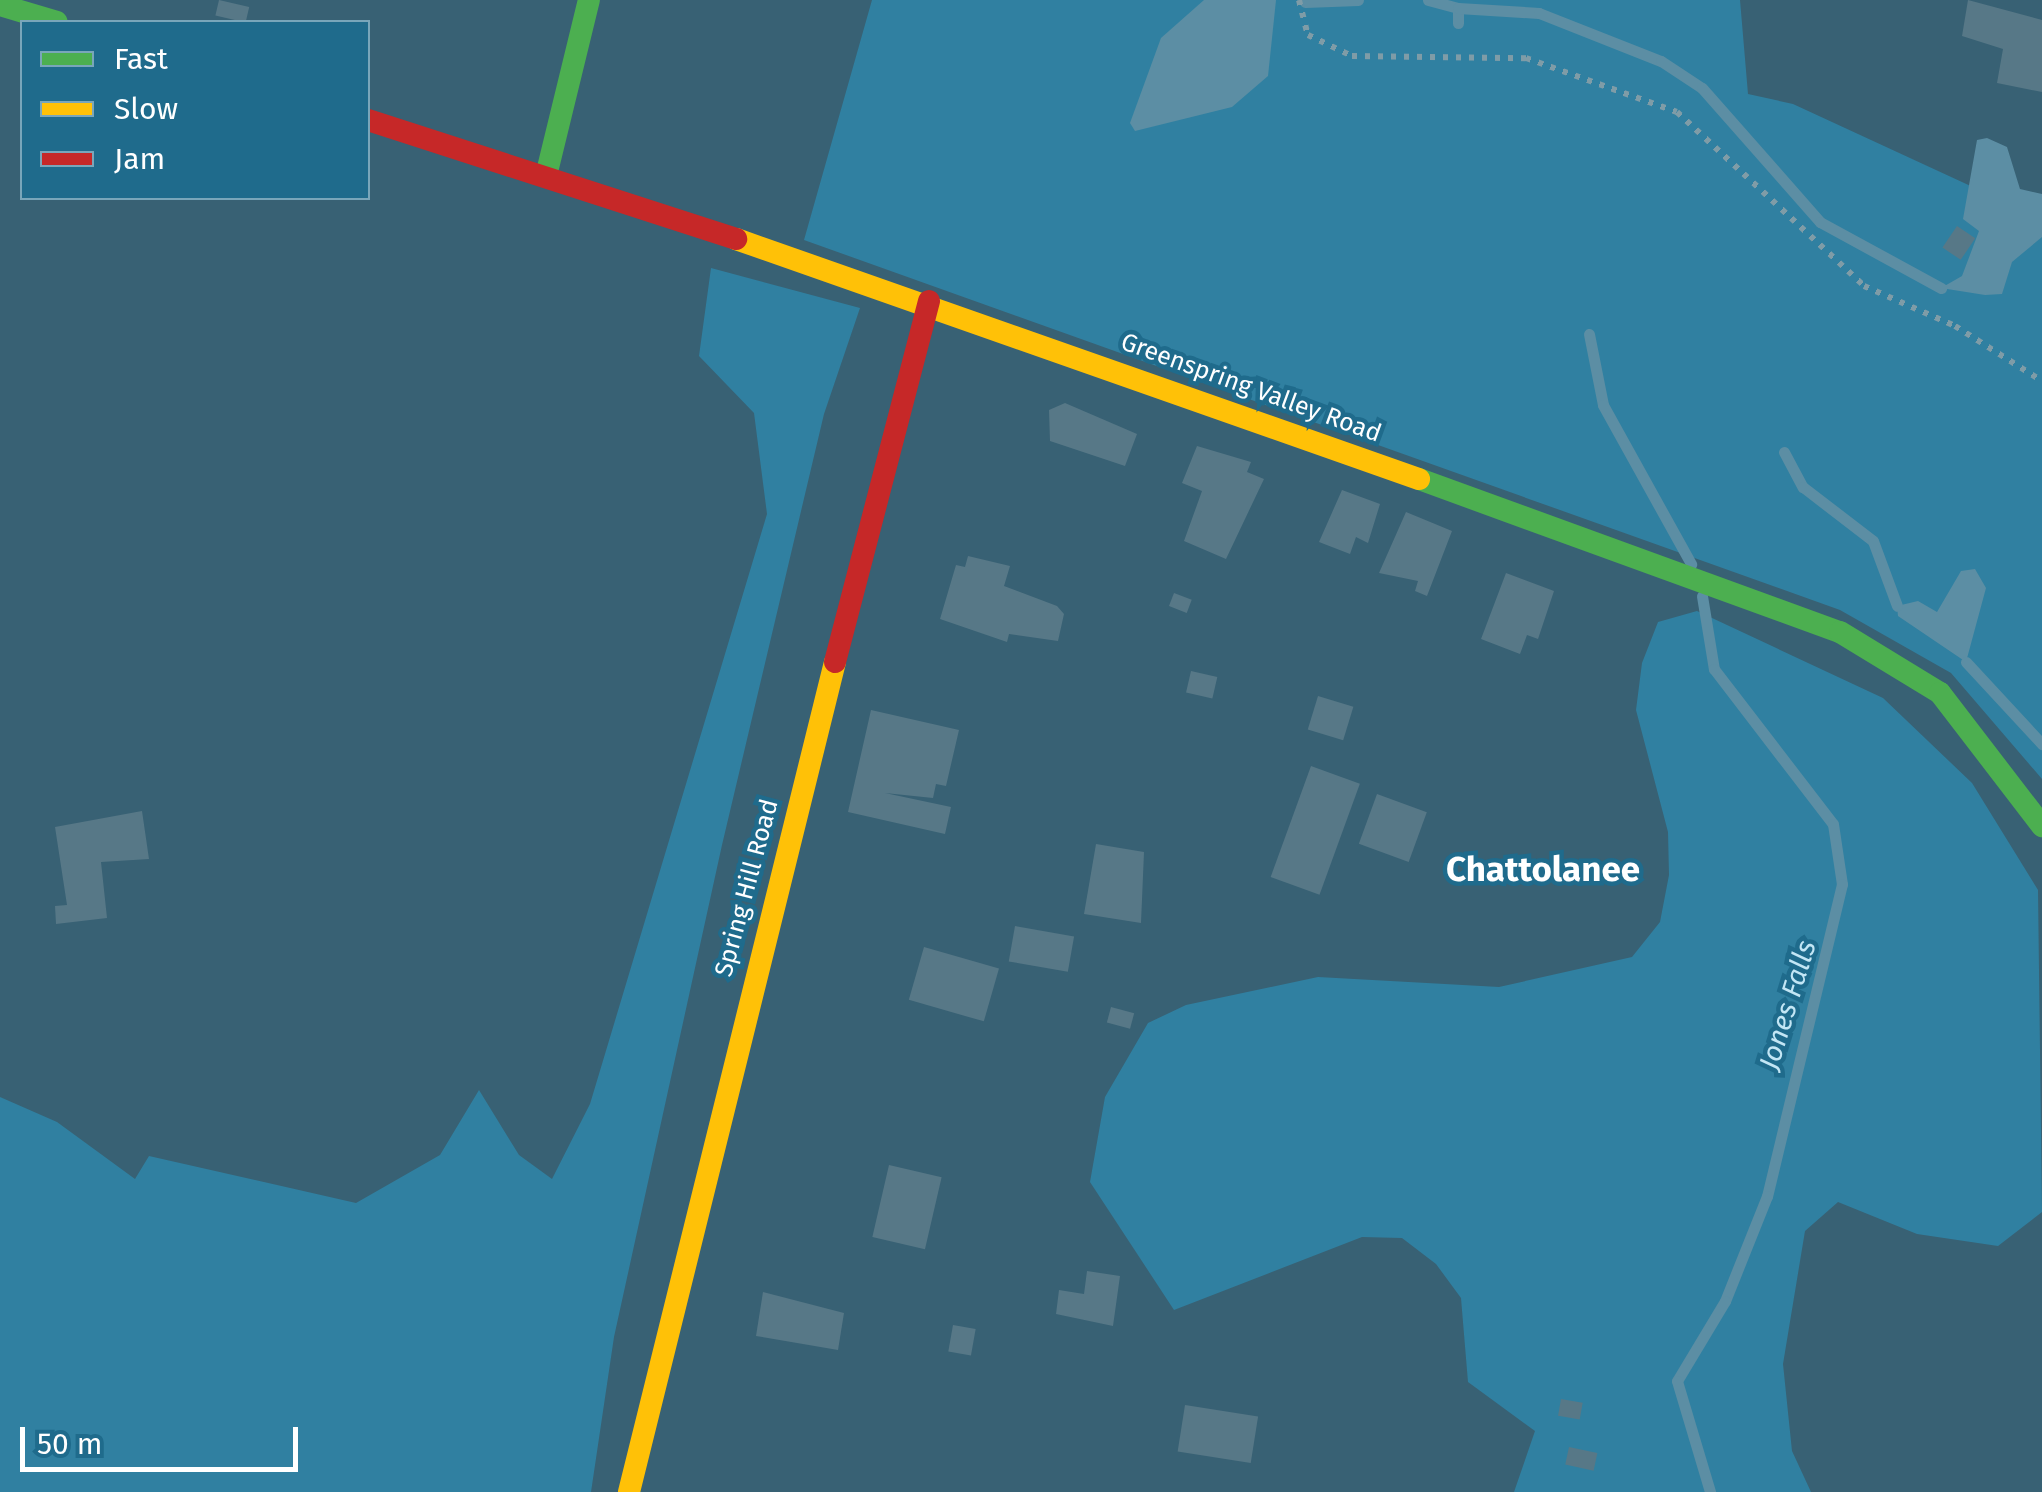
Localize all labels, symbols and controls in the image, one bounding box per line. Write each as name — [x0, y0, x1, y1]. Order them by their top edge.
legend — [20, 20, 370, 200]
text: Fast — [114, 41, 168, 77]
text: Slow — [114, 91, 178, 127]
text: Jam — [114, 141, 165, 177]
street label: Greenspring Valley Road — [1117, 327, 1385, 449]
street label: Spring Hill Road — [709, 796, 785, 980]
district label: Chattolanee — [1446, 848, 1640, 890]
water label: Jones Falls — [1752, 936, 1824, 1074]
scale bar — [25, 1407, 302, 1469]
text: 50 m — [37, 1426, 102, 1462]

